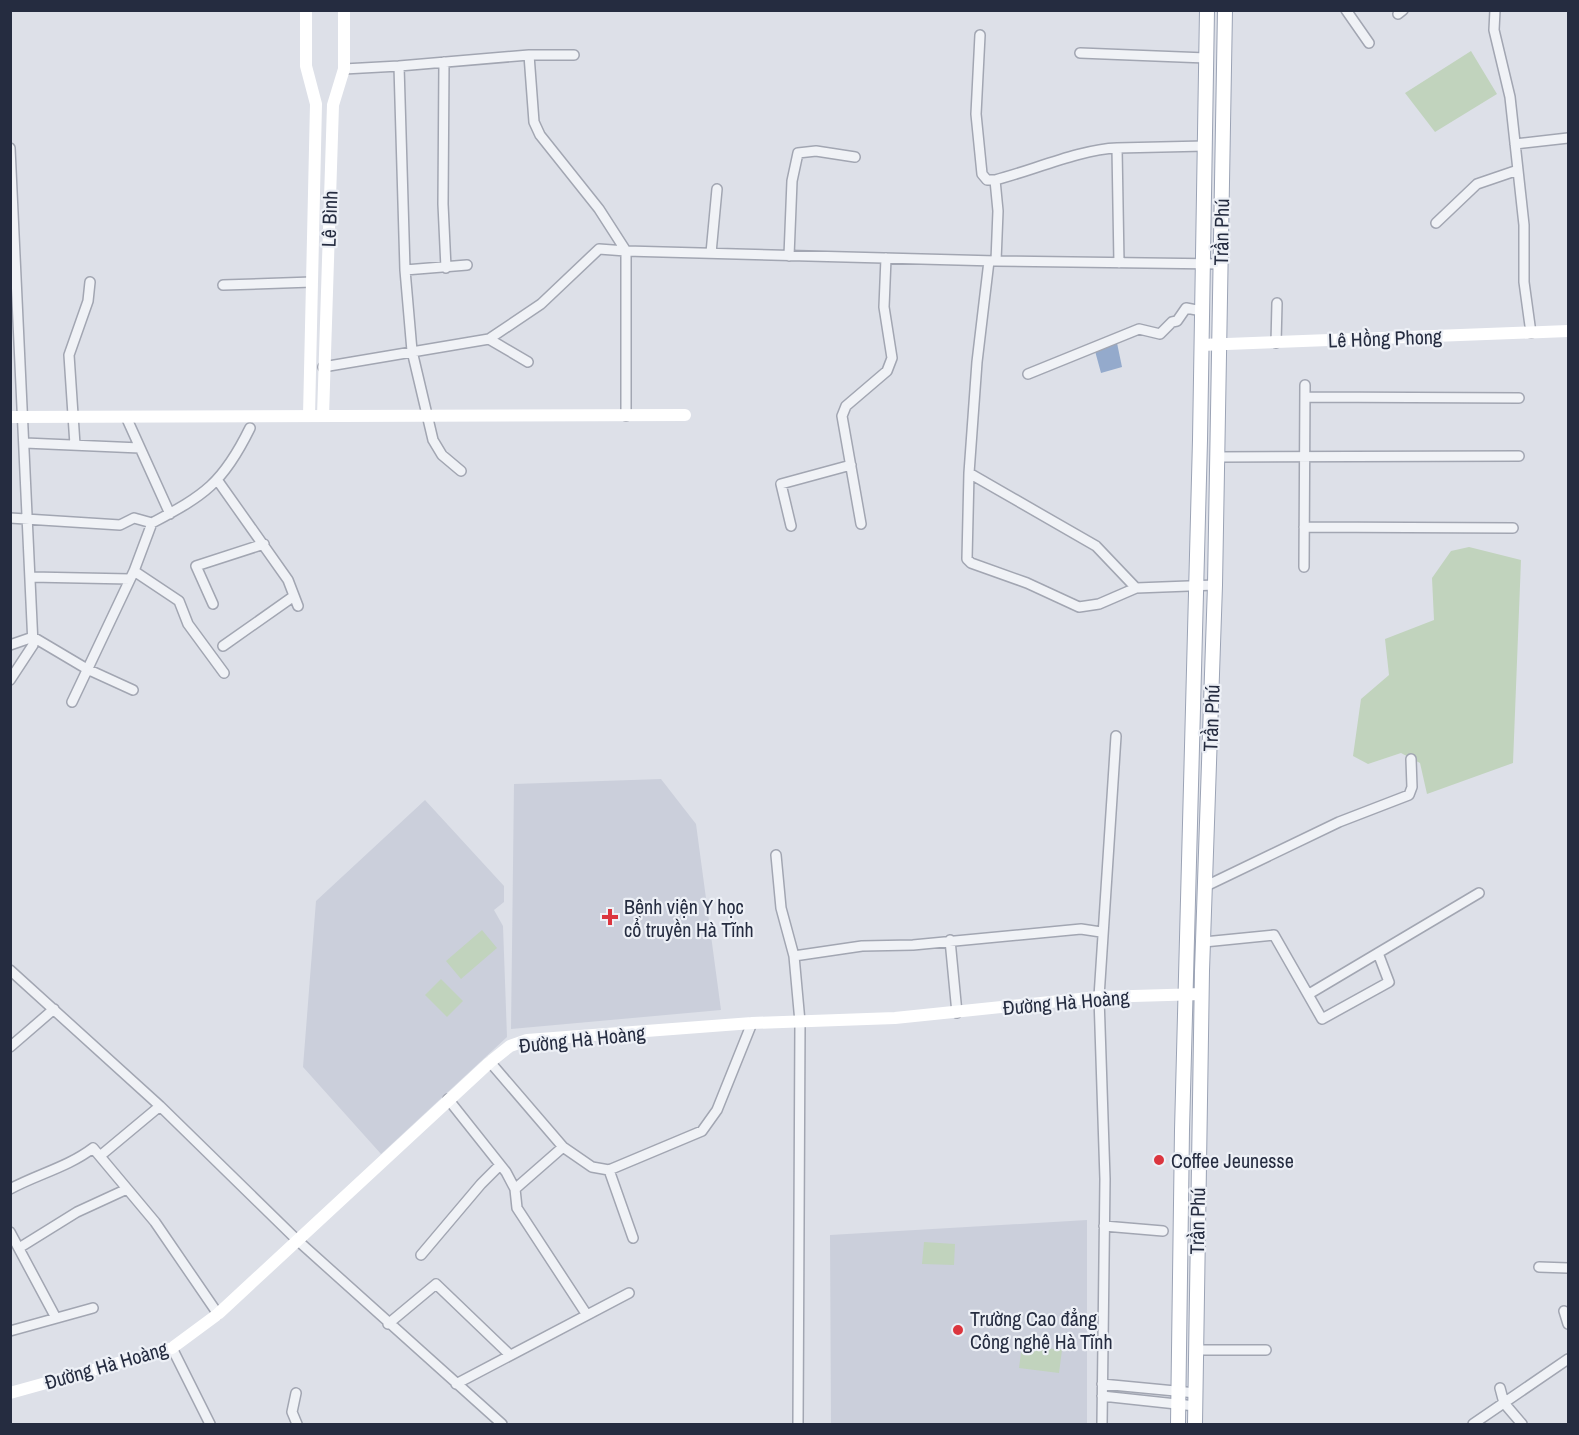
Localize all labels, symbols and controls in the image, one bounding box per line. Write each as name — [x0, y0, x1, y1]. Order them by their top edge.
street label: Lê Bình — [315, 190, 343, 248]
street label: Trần Phú — [1207, 198, 1235, 266]
street label: Lê Hồng Phong — [1328, 323, 1442, 353]
street label: Trần Phú — [1196, 684, 1226, 752]
place label: Bệnh viện Y học cổ truyền Hà Tĩnh — [624, 893, 754, 943]
marker: Bệnh viện Y học cổ truyền Hà Tĩnh — [601, 908, 619, 926]
street label: Đường Hà Hoàng — [1002, 983, 1130, 1021]
street label: Đường Hà Hoàng — [518, 1019, 646, 1059]
place label: Coffee Jeunesse — [1171, 1147, 1294, 1174]
marker: Coffee Jeunesse — [1152, 1153, 1166, 1167]
street label: Trần Phú — [1183, 1187, 1211, 1255]
place label: Trường Cao đẳng Công nghệ Hà Tĩnh — [970, 1305, 1113, 1355]
marker: Trường Cao đẳng Công nghệ Hà Tĩnh — [951, 1323, 965, 1337]
street label: Đường Hà Hoàng — [41, 1335, 171, 1395]

